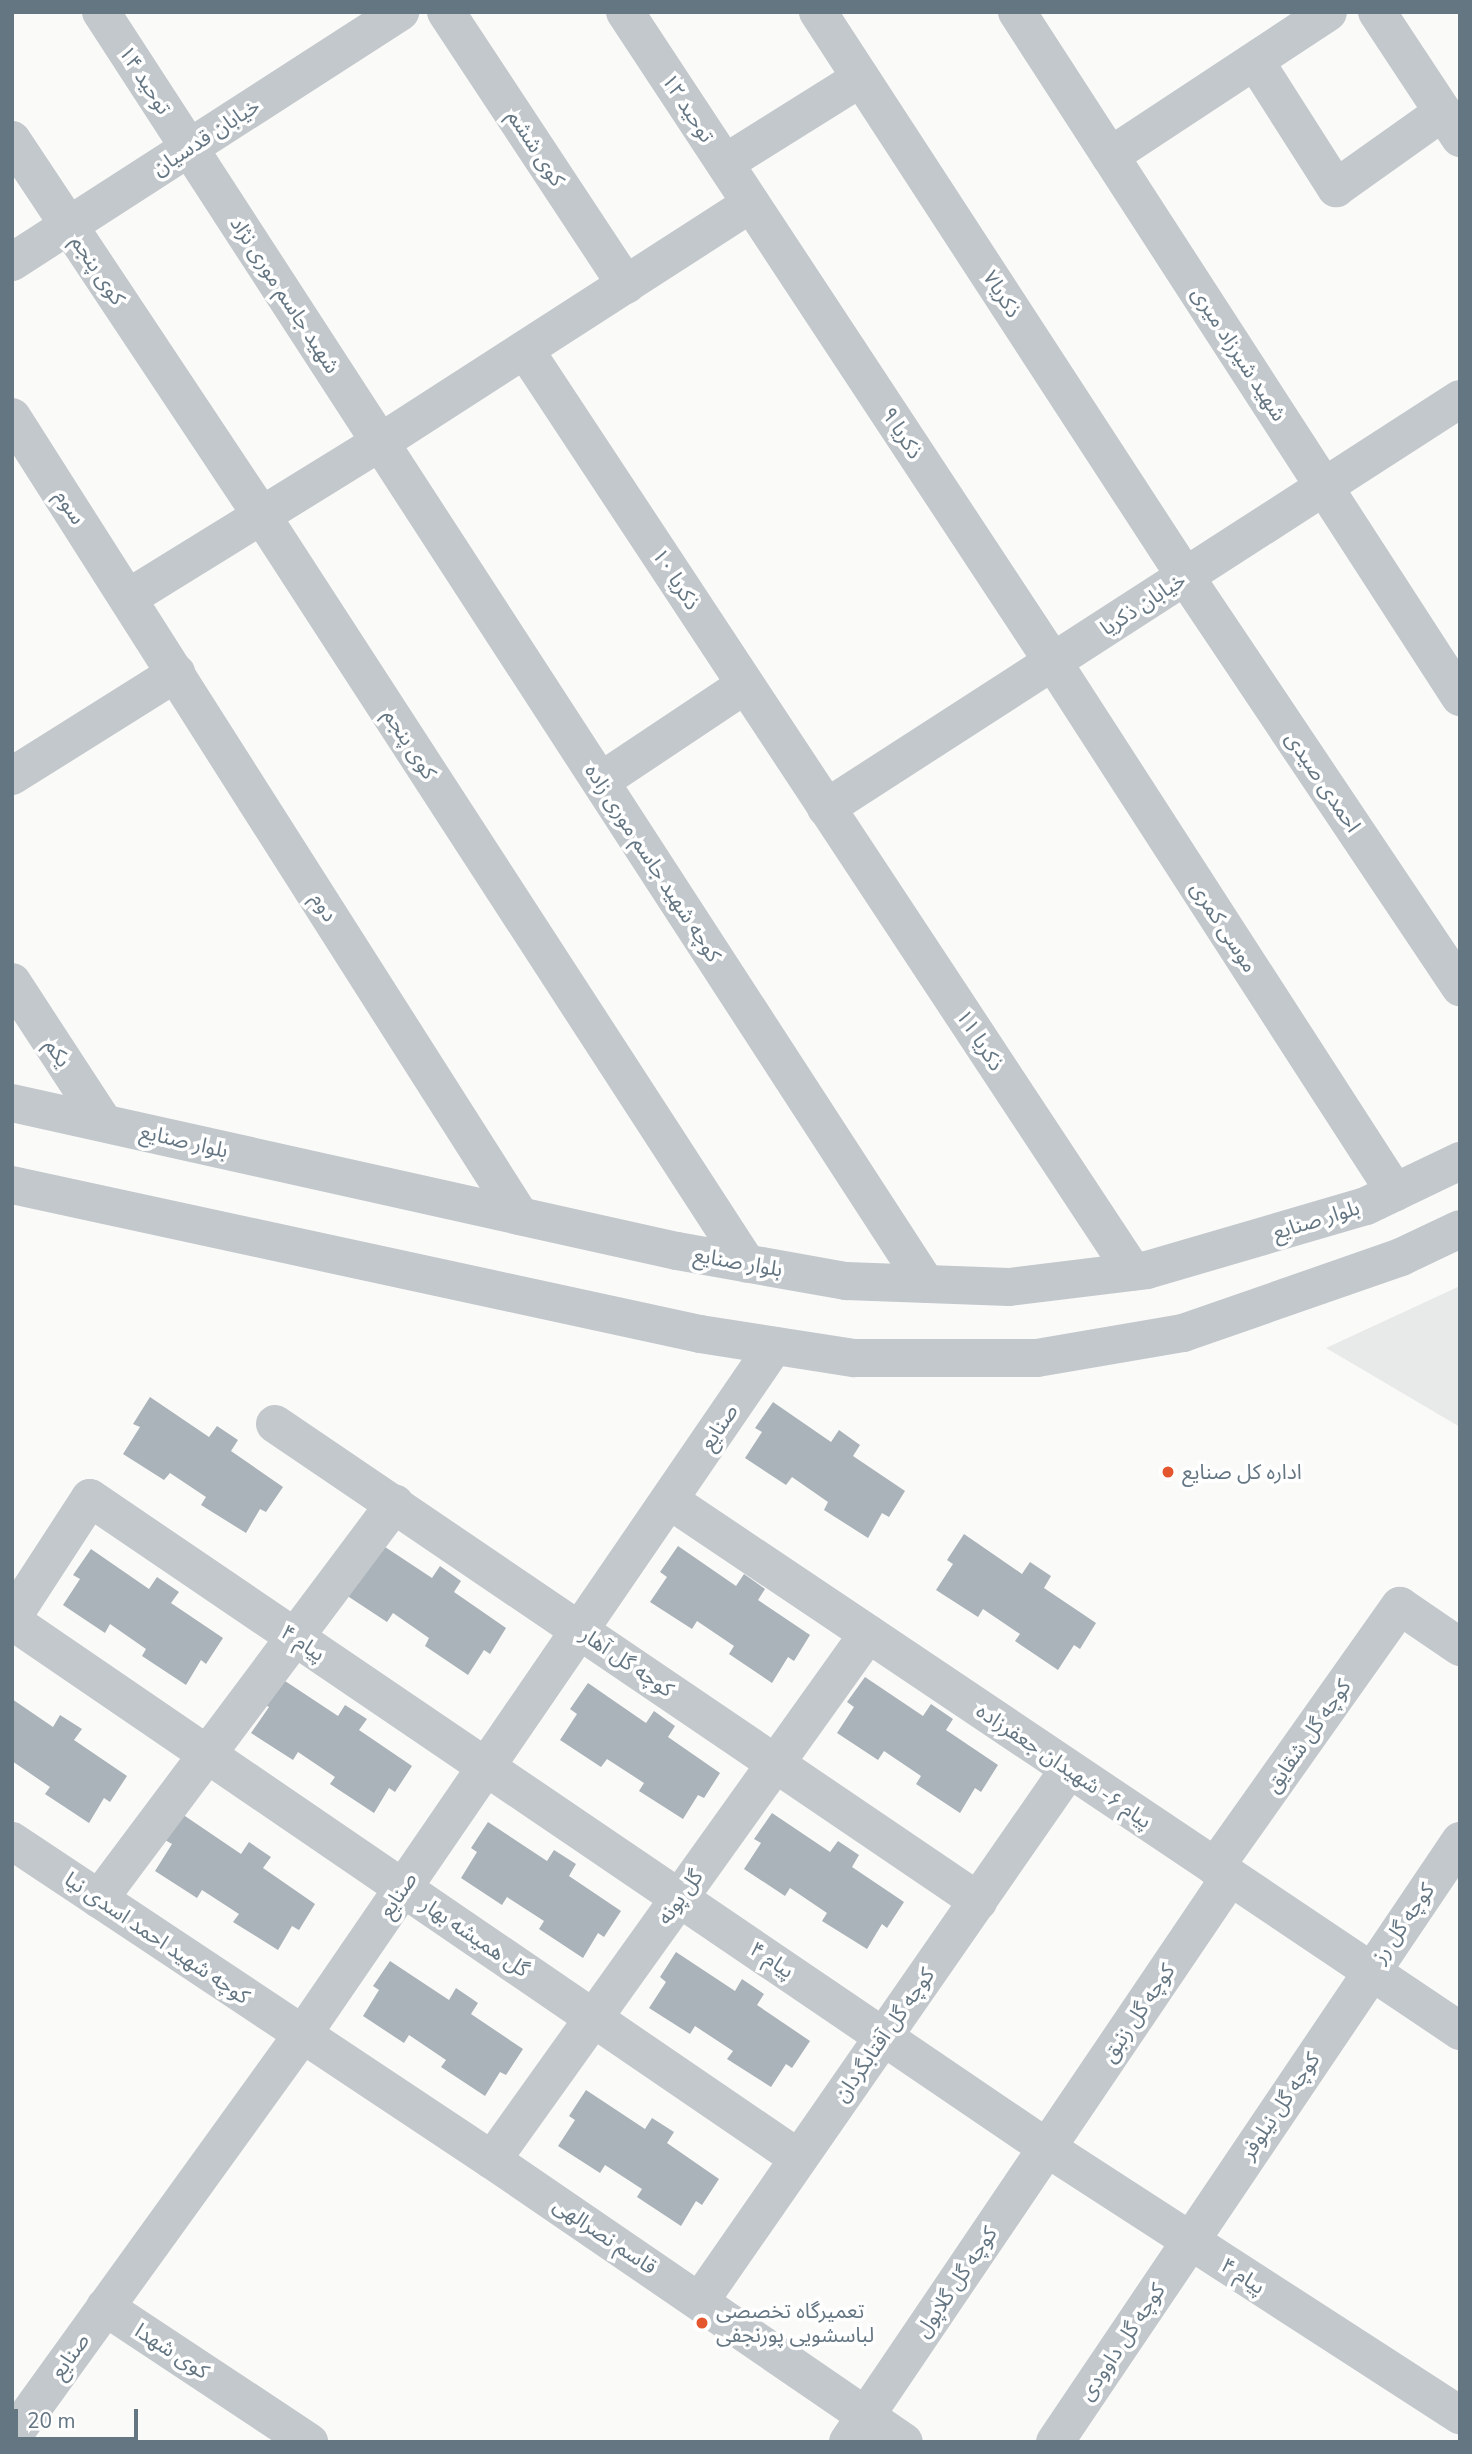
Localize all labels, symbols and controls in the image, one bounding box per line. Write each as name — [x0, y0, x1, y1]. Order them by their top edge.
street label: توحید ۱۴ — [113, 41, 177, 119]
street label: توحید ۱۲ — [656, 69, 720, 147]
street label: خیابان قدسیان — [147, 93, 265, 181]
street label: کوی ششم — [502, 105, 570, 191]
street label: شهید جاسم موری نژاد — [225, 212, 345, 378]
street label: کوی پنجم — [66, 230, 130, 310]
street label: ذکریا۷ — [978, 266, 1026, 322]
street label: شهید شیرزاد میری — [1186, 282, 1292, 426]
street label: ذکریا ۹ — [876, 403, 928, 463]
street label: سوم — [49, 485, 91, 529]
street label: ذکریا ۱۰ — [647, 544, 705, 614]
street label: خیابان ذکریا — [1096, 567, 1190, 641]
street label: کوی پنجم — [378, 704, 442, 784]
street label: احمدی صیدی — [1280, 727, 1366, 837]
street label: کوچه شهید جاسم موری زاده — [580, 759, 726, 967]
street label: موسی کمری — [1185, 877, 1263, 977]
street label: دوم — [305, 888, 343, 926]
street label: ذکریا ۱۱ — [951, 1005, 1009, 1075]
street label: یکم — [40, 1034, 76, 1072]
street label: بلوار صنایع — [137, 1119, 231, 1163]
street label: بلوار صنایع — [1269, 1195, 1363, 1245]
street label: بلوار صنایع — [692, 1242, 784, 1282]
street label: صنایع — [695, 1399, 743, 1455]
place label: اداره کل صنایع — [1182, 1459, 1302, 1485]
marker: اداره کل صنایع — [1160, 1464, 1176, 1480]
street label: پیام ۴ — [276, 1619, 330, 1667]
street label: کوچه گل آهار — [576, 1622, 678, 1702]
street label: کوچه گل شقایق — [1260, 1675, 1356, 1797]
street label: پیام ۶- شهیدان جعفرزاده — [972, 1698, 1156, 1834]
street label: گل پونه — [652, 1865, 708, 1929]
street label: کوچه شهید احمد اسدی نیا — [60, 1867, 254, 2009]
street label: صنایع — [374, 1867, 422, 1923]
street label: کوچه گل رز — [1366, 1878, 1440, 1968]
street label: گل همیشه بهار — [416, 1892, 534, 1982]
street label: پیام ۴ — [745, 1936, 799, 1984]
street label: کوچه گل زنبق — [1096, 1959, 1180, 2067]
street label: کوچه گل آفتابگردان — [828, 1963, 940, 2107]
street label: کوچه گل نیلوفر — [1235, 2048, 1325, 2164]
street label: قاسم نصرالهی — [549, 2192, 661, 2280]
street label: کوچه گل گلاپول — [910, 2222, 1002, 2342]
street label: پیام ۴ — [1216, 2252, 1270, 2300]
street label: کوچه گل داوودی — [1074, 2279, 1170, 2405]
place label: تعمیرگاه تخصصی لباسشویی پورنجفی — [716, 2298, 874, 2348]
marker: تعمیرگاه تخصصی لباسشویی پورنجفی — [694, 2315, 710, 2331]
street label: کوی شهدا — [130, 2318, 214, 2384]
street label: صنایع — [45, 2328, 95, 2384]
scale bar — [18, 2394, 142, 2438]
text: 20 m — [27, 2407, 76, 2435]

